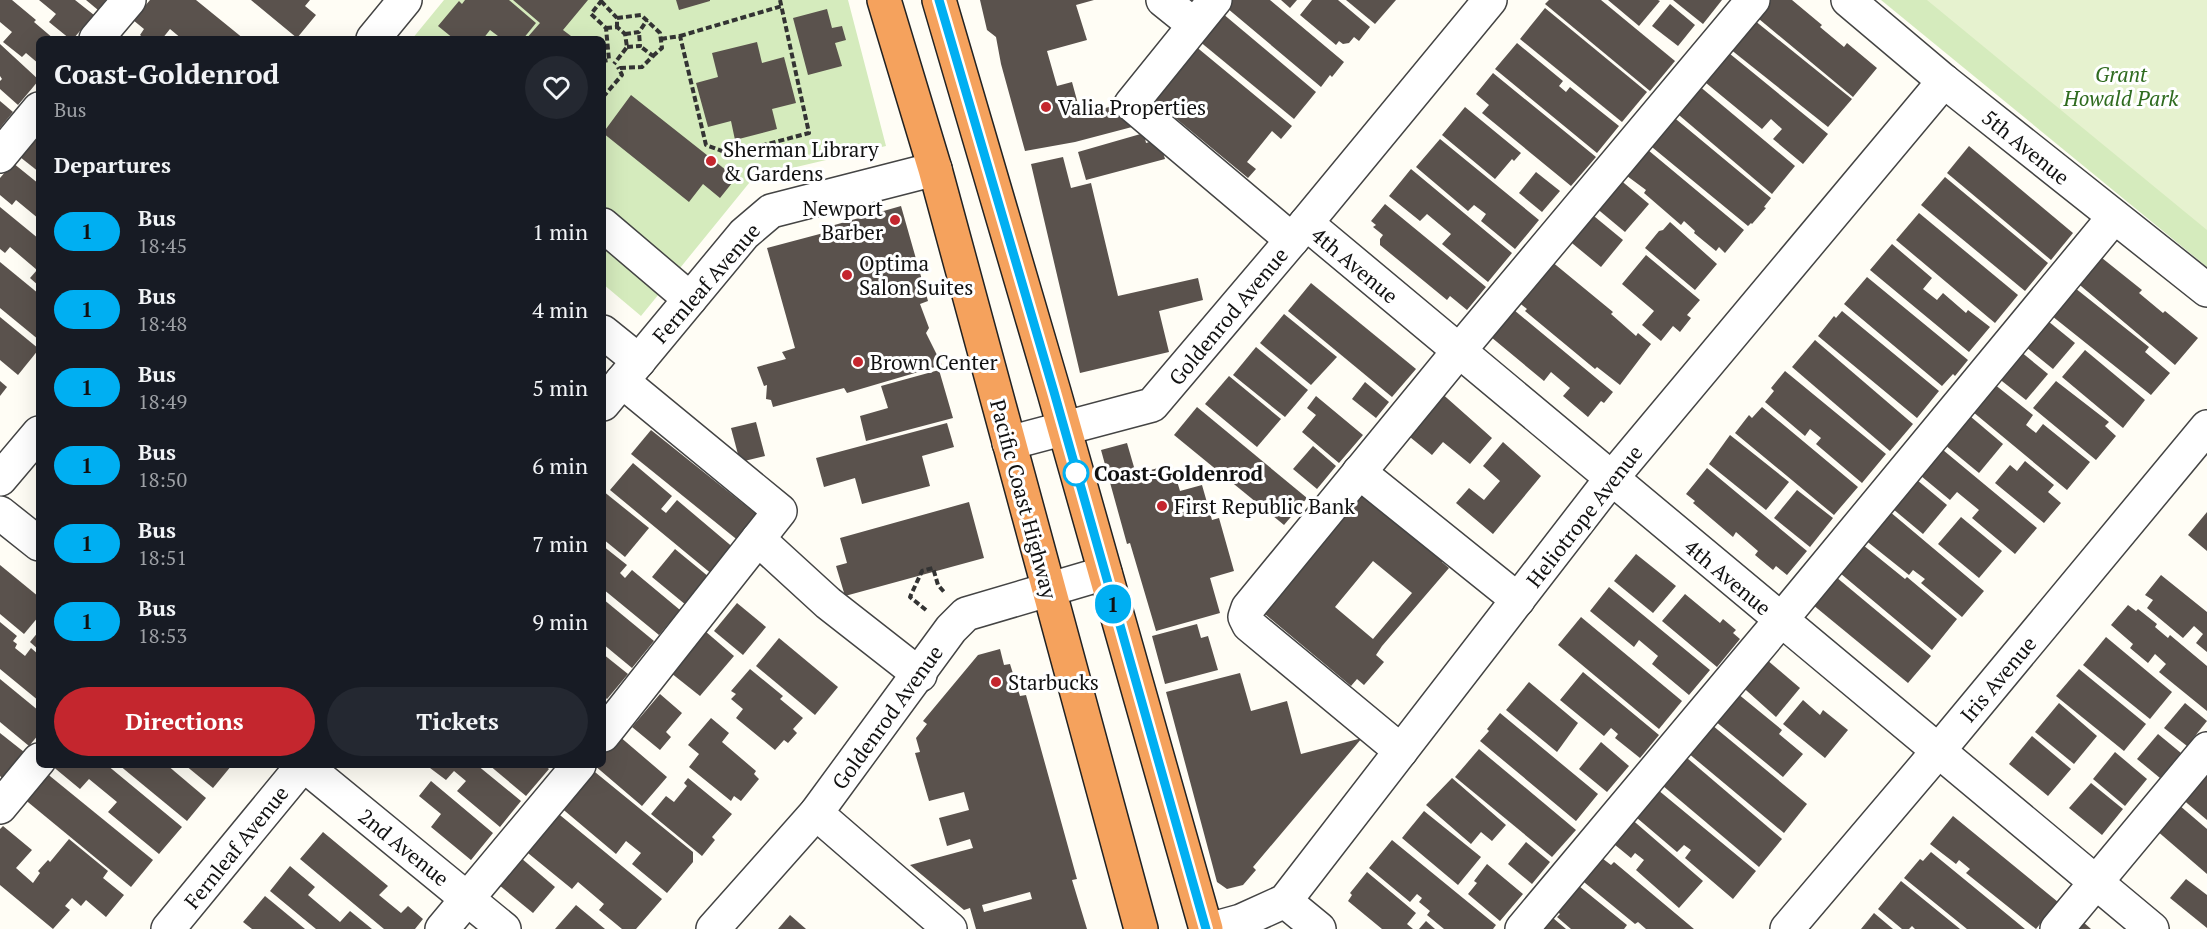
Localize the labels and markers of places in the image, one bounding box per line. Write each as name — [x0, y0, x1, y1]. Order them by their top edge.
place label: Valia Properties — [1058, 93, 1206, 121]
marker: Valia Properties — [1039, 100, 1053, 114]
place label: Sherman Library & Gardens — [723, 135, 879, 187]
marker: Sherman Library & Gardens — [704, 154, 718, 168]
place label: Newport Barber — [802, 194, 883, 246]
marker: Newport Barber — [888, 213, 902, 227]
place label: Optima Salon Suites — [859, 249, 973, 301]
marker: Optima Salon Suites — [840, 268, 854, 282]
place label: Brown Center — [870, 348, 998, 376]
marker: Brown Center — [851, 355, 865, 369]
place label: Coast-Goldenrod — [1094, 459, 1263, 487]
marker: Coast-Goldenrod — [1063, 460, 1089, 486]
place label: First Republic Bank — [1174, 492, 1355, 520]
marker: First Republic Bank — [1155, 499, 1169, 513]
place label: Starbucks — [1008, 668, 1099, 696]
marker: Starbucks — [989, 675, 1003, 689]

